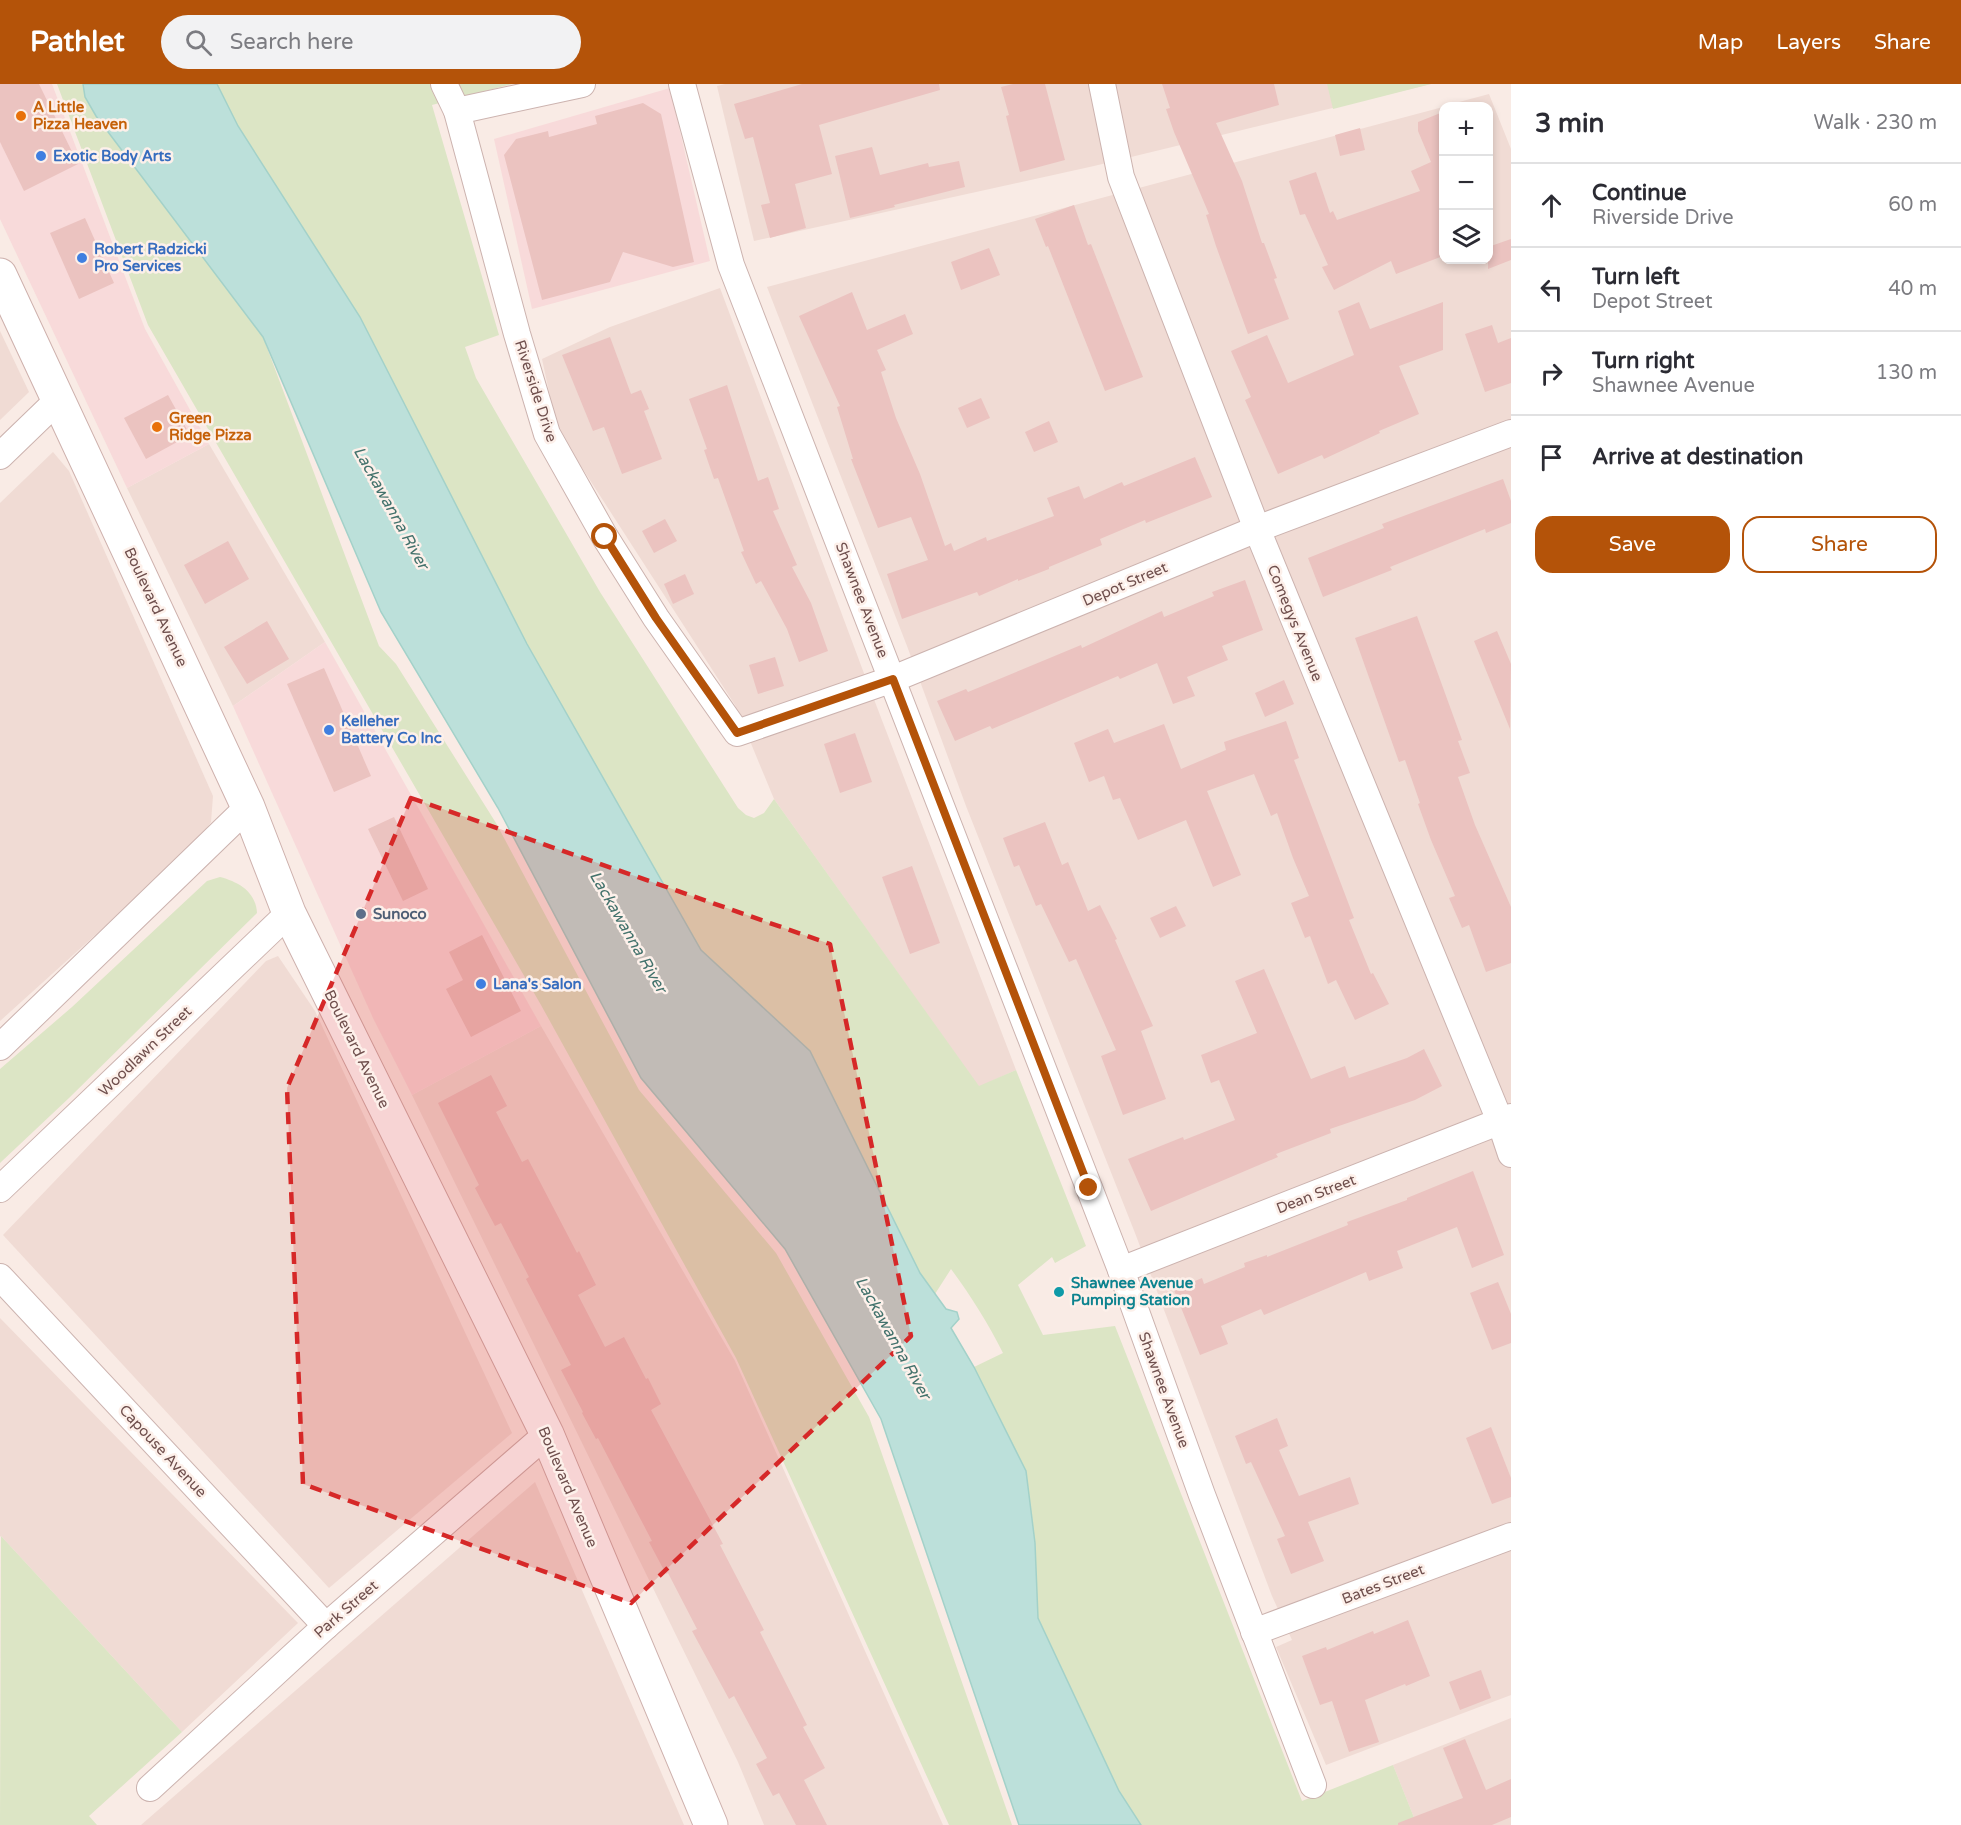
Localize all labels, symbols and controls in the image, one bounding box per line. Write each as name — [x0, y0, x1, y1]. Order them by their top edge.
search box — [161, 15, 581, 69]
text: Pathlet — [30, 25, 125, 59]
icon: search — [182, 26, 215, 59]
text: Search here — [230, 29, 353, 55]
text: Map — [1698, 30, 1743, 55]
text: Layers — [1776, 30, 1841, 55]
text: Share — [1874, 30, 1931, 55]
place label: A Little Pizza Heaven — [33, 98, 127, 133]
map controls — [1439, 102, 1493, 264]
button: + — [1439, 102, 1493, 156]
text: 3 min — [1535, 108, 1604, 139]
marker: A Little Pizza Heaven — [14, 109, 28, 123]
text: Walk · 230 m — [1814, 111, 1937, 135]
place label: Exotic Body Arts — [53, 147, 172, 166]
marker: Exotic Body Arts — [34, 149, 48, 163]
button: − — [1439, 156, 1493, 210]
text: Continue — [1592, 180, 1687, 206]
icon: ahead — [1535, 189, 1568, 222]
text: 60 m — [1888, 193, 1937, 217]
text: Riverside Drive — [1592, 206, 1734, 230]
button: layers — [1439, 210, 1493, 264]
place label: Robert Radzicki Pro Services — [94, 240, 207, 275]
marker: Robert Radzicki Pro Services — [75, 251, 89, 265]
text: Turn left — [1592, 264, 1680, 290]
icon: left — [1535, 273, 1568, 306]
text: 40 m — [1888, 277, 1937, 301]
text: Depot Street — [1592, 290, 1713, 314]
street label: Riverside Drive — [511, 338, 561, 444]
text: Turn right — [1592, 348, 1694, 374]
icon: right — [1535, 357, 1568, 390]
text: 130 m — [1876, 361, 1937, 385]
text: Shawnee Avenue — [1592, 374, 1755, 398]
place label: Green Ridge Pizza — [169, 409, 252, 445]
marker: Green Ridge Pizza — [150, 420, 164, 434]
icon: arrive — [1535, 441, 1568, 474]
water label: Lackawanna River — [349, 443, 434, 575]
text: Arrive at destination — [1592, 444, 1803, 470]
button: Save — [1535, 516, 1730, 573]
button: Share — [1742, 516, 1937, 573]
route start — [591, 523, 617, 549]
street label: Shawnee Avenue — [832, 540, 892, 660]
street label: Boulevard Avenue — [120, 544, 192, 670]
street label: Depot Street — [1080, 558, 1170, 610]
street label: Comegys Avenue — [1263, 562, 1327, 684]
place label: Kelleher Battery Co Inc — [341, 712, 442, 748]
marker: Kelleher Battery Co Inc — [322, 723, 336, 737]
water label: Lackawanna River — [585, 868, 672, 998]
place label: Sunoco — [373, 905, 427, 923]
marker: Sunoco — [354, 907, 368, 921]
place label: Lana's Salon — [493, 975, 582, 993]
marker: Lana's Salon — [474, 977, 488, 991]
street label: Boulevard Avenue — [321, 987, 393, 1111]
street label: Woodlawn Street — [95, 1002, 195, 1100]
street label: Dean Street — [1274, 1170, 1359, 1217]
route end — [1075, 1174, 1101, 1200]
water label: Lackawanna River — [851, 1273, 936, 1405]
place label: Shawnee Avenue Pumping Station — [1071, 1274, 1194, 1310]
marker: Shawnee Avenue Pumping Station — [1052, 1285, 1066, 1299]
street label: Shawnee Avenue — [1135, 1330, 1193, 1450]
street label: Capouse Avenue — [116, 1401, 210, 1501]
street label: Boulevard Avenue — [534, 1424, 602, 1550]
street label: Bates Street — [1339, 1560, 1427, 1608]
street label: Park Street — [310, 1576, 382, 1642]

